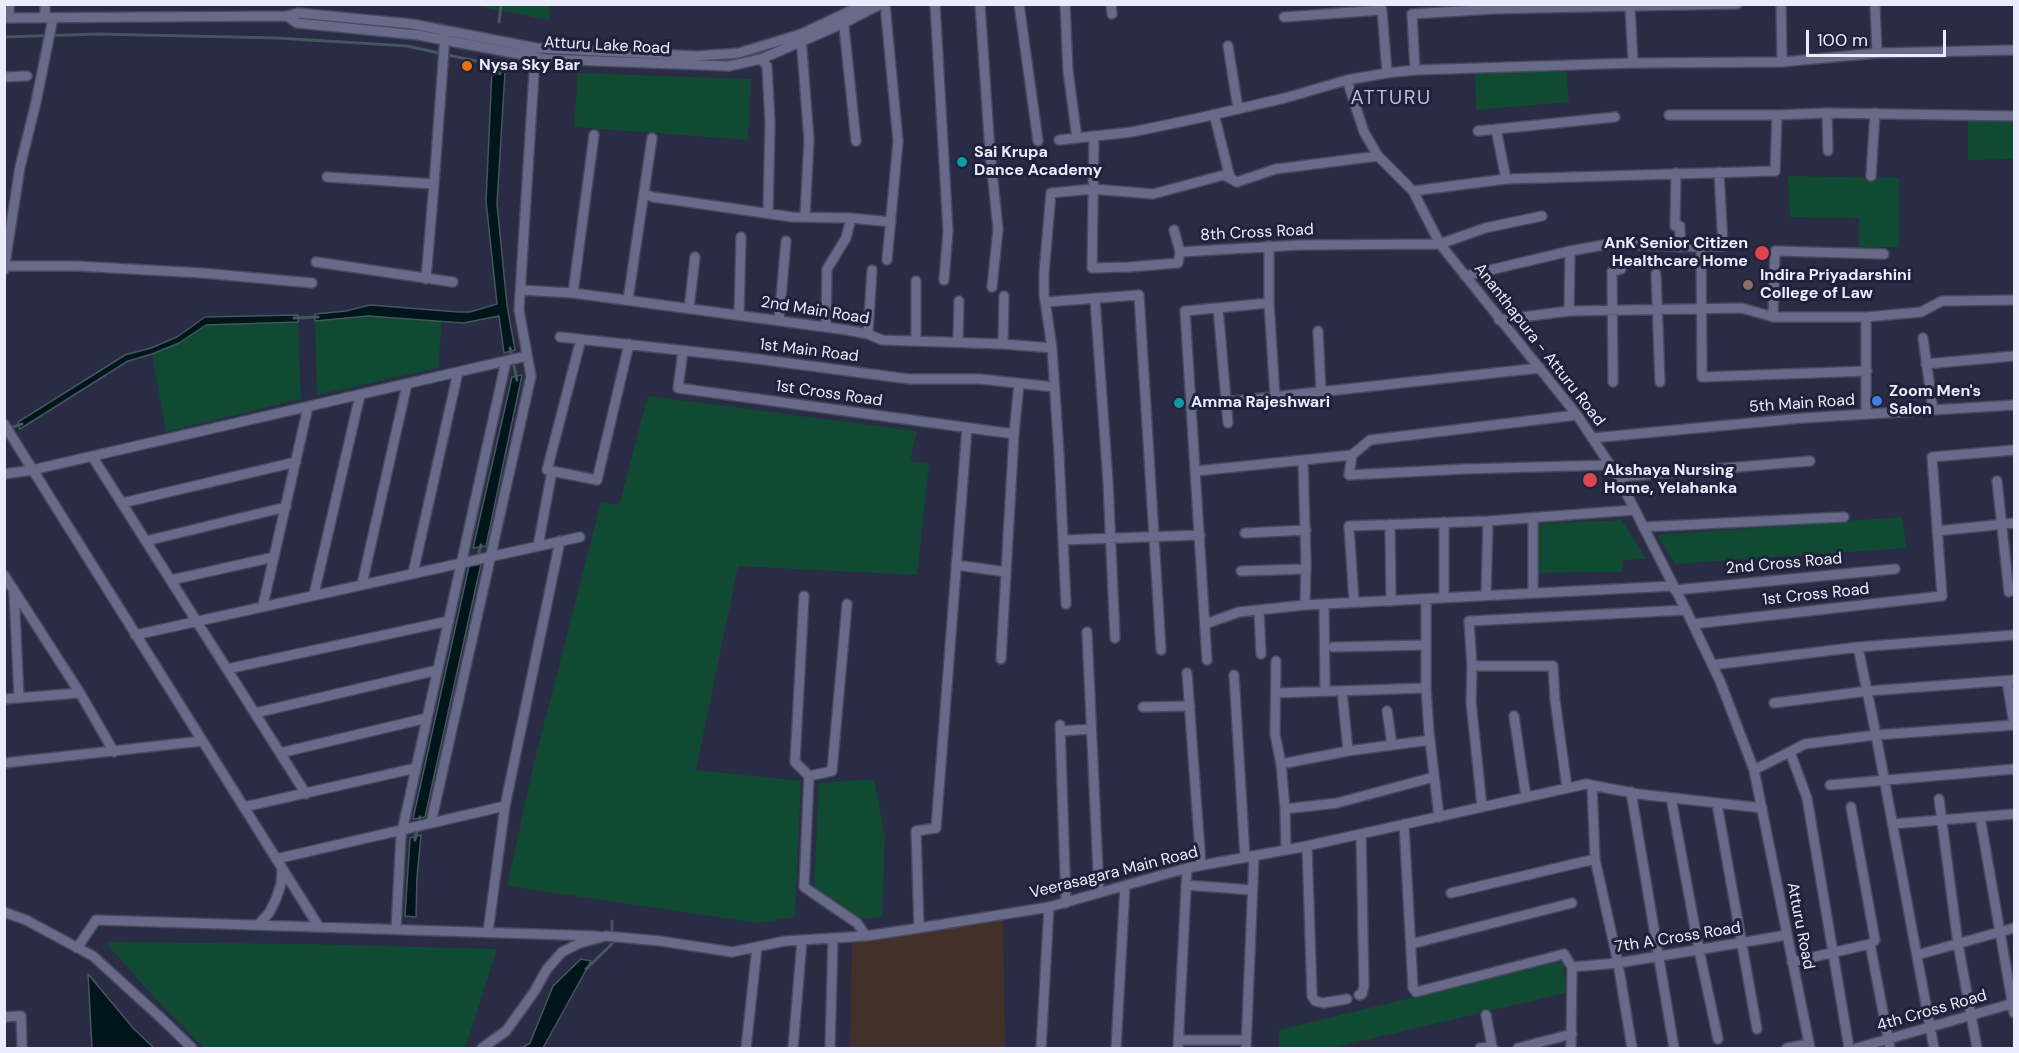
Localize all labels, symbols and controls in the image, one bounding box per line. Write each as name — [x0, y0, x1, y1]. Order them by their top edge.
scale bar — [1809, 18, 1948, 56]
text: 100 m — [1817, 28, 1868, 52]
street label: Atturu Lake Road — [543, 33, 671, 59]
place label: Nysa Sky Bar — [479, 56, 580, 76]
marker: Nysa Sky Bar — [460, 59, 474, 73]
district label: ATTURU — [1350, 87, 1432, 111]
place label: Sai Krupa Dance Academy — [974, 143, 1102, 181]
marker: Sai Krupa Dance Academy — [955, 155, 969, 169]
street label: 8th Cross Road — [1200, 220, 1314, 246]
place label: AnK Senior Citizen Healthcare Home — [1604, 234, 1748, 272]
marker: AnK Senior Citizen Healthcare Home — [1753, 244, 1771, 262]
street label: Ananthapura - Atturu Road — [1470, 260, 1608, 430]
place label: Indira Priyadarshini College of Law — [1760, 266, 1911, 304]
marker: Indira Priyadarshini College of Law — [1741, 278, 1755, 292]
street label: 2nd Main Road — [759, 293, 871, 329]
street label: 1st Main Road — [758, 335, 860, 367]
street label: 1st Cross Road — [775, 377, 883, 411]
place label: Zoom Men's Salon — [1889, 382, 1981, 420]
street label: 5th Main Road — [1748, 391, 1856, 417]
place label: Amma Rajeshwari — [1191, 393, 1330, 413]
marker: Zoom Men's Salon — [1870, 394, 1884, 408]
marker: Amma Rajeshwari — [1172, 396, 1186, 410]
place label: Akshaya Nursing Home, Yelahanka — [1604, 461, 1737, 499]
marker: Akshaya Nursing Home, Yelahanka — [1581, 471, 1599, 489]
street label: 2nd Cross Road — [1725, 549, 1843, 579]
street label: 1st Cross Road — [1762, 580, 1870, 610]
street label: Veerasagara Main Road — [1028, 843, 1200, 903]
street label: Atturu Road — [1782, 881, 1818, 971]
street label: 7th A Cross Road — [1614, 919, 1742, 957]
street label: 4th Cross Road — [1875, 986, 1989, 1036]

